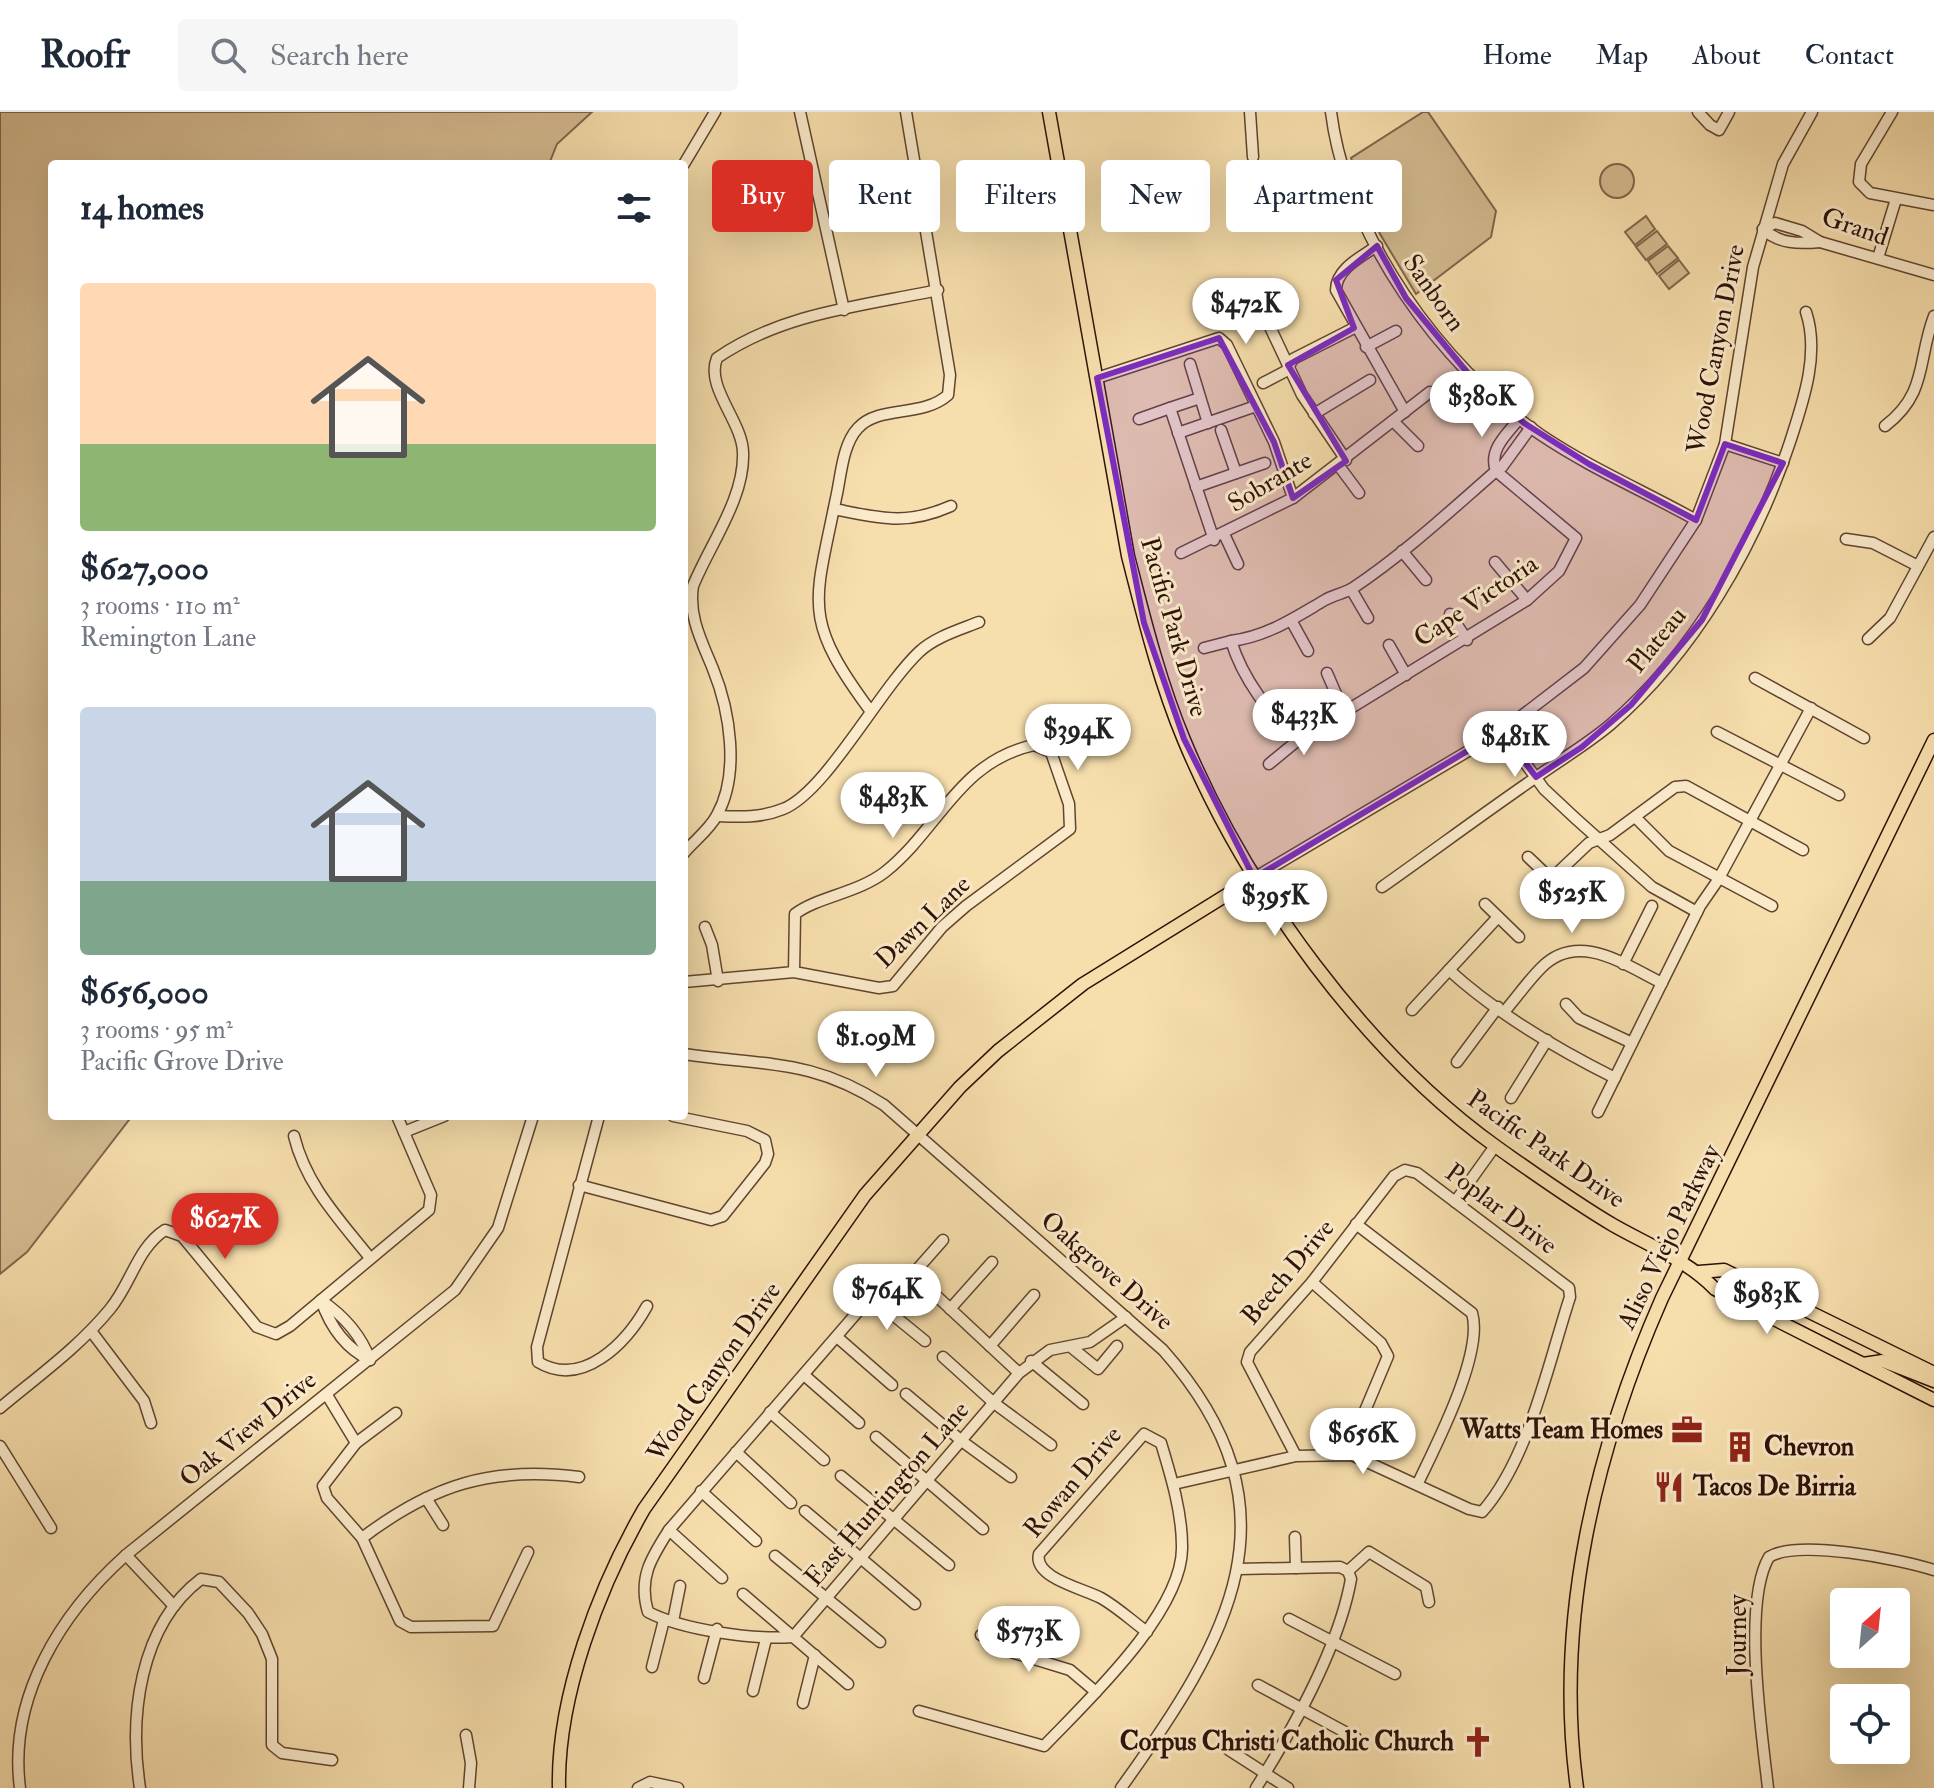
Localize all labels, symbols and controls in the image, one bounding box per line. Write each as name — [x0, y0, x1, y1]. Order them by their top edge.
search box — [178, 19, 738, 91]
text: Roofr — [40, 31, 130, 79]
icon: search — [206, 33, 250, 77]
text: Search here — [270, 37, 409, 74]
text: Home — [1482, 38, 1552, 73]
text: Map — [1596, 38, 1648, 73]
text: About — [1692, 38, 1761, 73]
text: Contact — [1805, 38, 1894, 73]
chip: Buy — [712, 160, 813, 232]
chip: Rent — [829, 160, 940, 232]
chip: Filters — [956, 160, 1085, 232]
chip: New — [1101, 160, 1210, 232]
chip: Apartment — [1226, 160, 1402, 232]
icon: filters — [612, 186, 656, 230]
text: 14 homes — [80, 187, 204, 230]
street label: Grand — [1817, 201, 1893, 253]
street label: Wood Canyon Drive — [1680, 242, 1752, 457]
street label: Sanborn — [1396, 248, 1472, 338]
pin: $472K — [1190, 278, 1302, 346]
text: $472K — [1210, 288, 1282, 320]
icon: home — [296, 335, 440, 479]
pin: $380K — [1426, 371, 1538, 439]
text: $380K — [1448, 381, 1516, 413]
street label: Sobrante — [1222, 444, 1318, 520]
street label: Pacific Park Drive — [1133, 534, 1215, 721]
text: $627,000 — [80, 547, 209, 590]
street label: Cape Victoria — [1408, 548, 1545, 655]
text: 3 rooms · 110 m² — [80, 590, 240, 622]
street label: Plateau — [1621, 600, 1693, 680]
text: Remington Lane — [80, 622, 256, 654]
pin: $433K — [1248, 689, 1360, 757]
text: $433K — [1271, 699, 1337, 731]
pin: $394K — [1022, 704, 1134, 772]
pin: $481K — [1459, 711, 1571, 779]
text: $394K — [1043, 714, 1113, 746]
text: $481K — [1481, 721, 1549, 753]
icon: home — [296, 759, 440, 903]
pin: $483K — [837, 772, 949, 840]
text: $483K — [858, 782, 928, 814]
pin: $525K — [1516, 867, 1628, 935]
street label: Dawn Lane — [869, 869, 977, 975]
pin: $395K — [1219, 870, 1331, 938]
text: $525K — [1538, 877, 1606, 909]
text: $395K — [1241, 880, 1309, 912]
text: $656,000 — [80, 971, 209, 1014]
pin: $1.09M — [811, 1011, 941, 1079]
text: 3 rooms · 95 m² — [80, 1014, 233, 1046]
text: $1.09M — [836, 1021, 916, 1053]
text: Pacific Grove Drive — [80, 1046, 284, 1078]
street label: Pacific Park Drive — [1461, 1083, 1631, 1215]
street label: Aliso Viejo Parkway — [1610, 1139, 1728, 1336]
street label: Poplar Drive — [1438, 1157, 1563, 1262]
pin: $627K — [169, 1193, 281, 1261]
text: $627K — [189, 1203, 261, 1235]
street label: Oakgrove Drive — [1034, 1205, 1180, 1337]
street label: Beech Drive — [1235, 1213, 1341, 1331]
pin: $764K — [831, 1264, 943, 1332]
pin: $983K — [1711, 1268, 1823, 1336]
text: $764K — [851, 1274, 923, 1306]
street label: Wood Canyon Drive — [639, 1276, 788, 1469]
text: $983K — [1733, 1278, 1801, 1310]
street label: Oak View Drive — [173, 1364, 323, 1494]
street label: East Huntington Lane — [798, 1395, 976, 1593]
pin: $656K — [1307, 1408, 1419, 1476]
office icon: Watts Team Homes — [1670, 1413, 1704, 1447]
place label: Watts Team Homes — [1459, 1414, 1663, 1446]
text: $656K — [1328, 1418, 1398, 1450]
street label: Rowan Drive — [1017, 1420, 1129, 1544]
building icon: Chevron — [1723, 1430, 1757, 1464]
place label: Chevron — [1764, 1431, 1855, 1463]
restaurant icon: Tacos De Birria — [1652, 1470, 1686, 1504]
place label: Tacos De Birria — [1692, 1471, 1857, 1503]
north arrow — [1830, 1588, 1910, 1668]
map controls — [1830, 1588, 1910, 1764]
street label: Journey — [1722, 1594, 1754, 1677]
pin: $573K — [973, 1606, 1085, 1674]
text: $573K — [996, 1616, 1062, 1648]
button: locate — [1830, 1684, 1910, 1764]
church icon: Corpus Christi Catholic Church — [1461, 1725, 1495, 1759]
place label: Corpus Christi Catholic Church — [1120, 1726, 1454, 1759]

